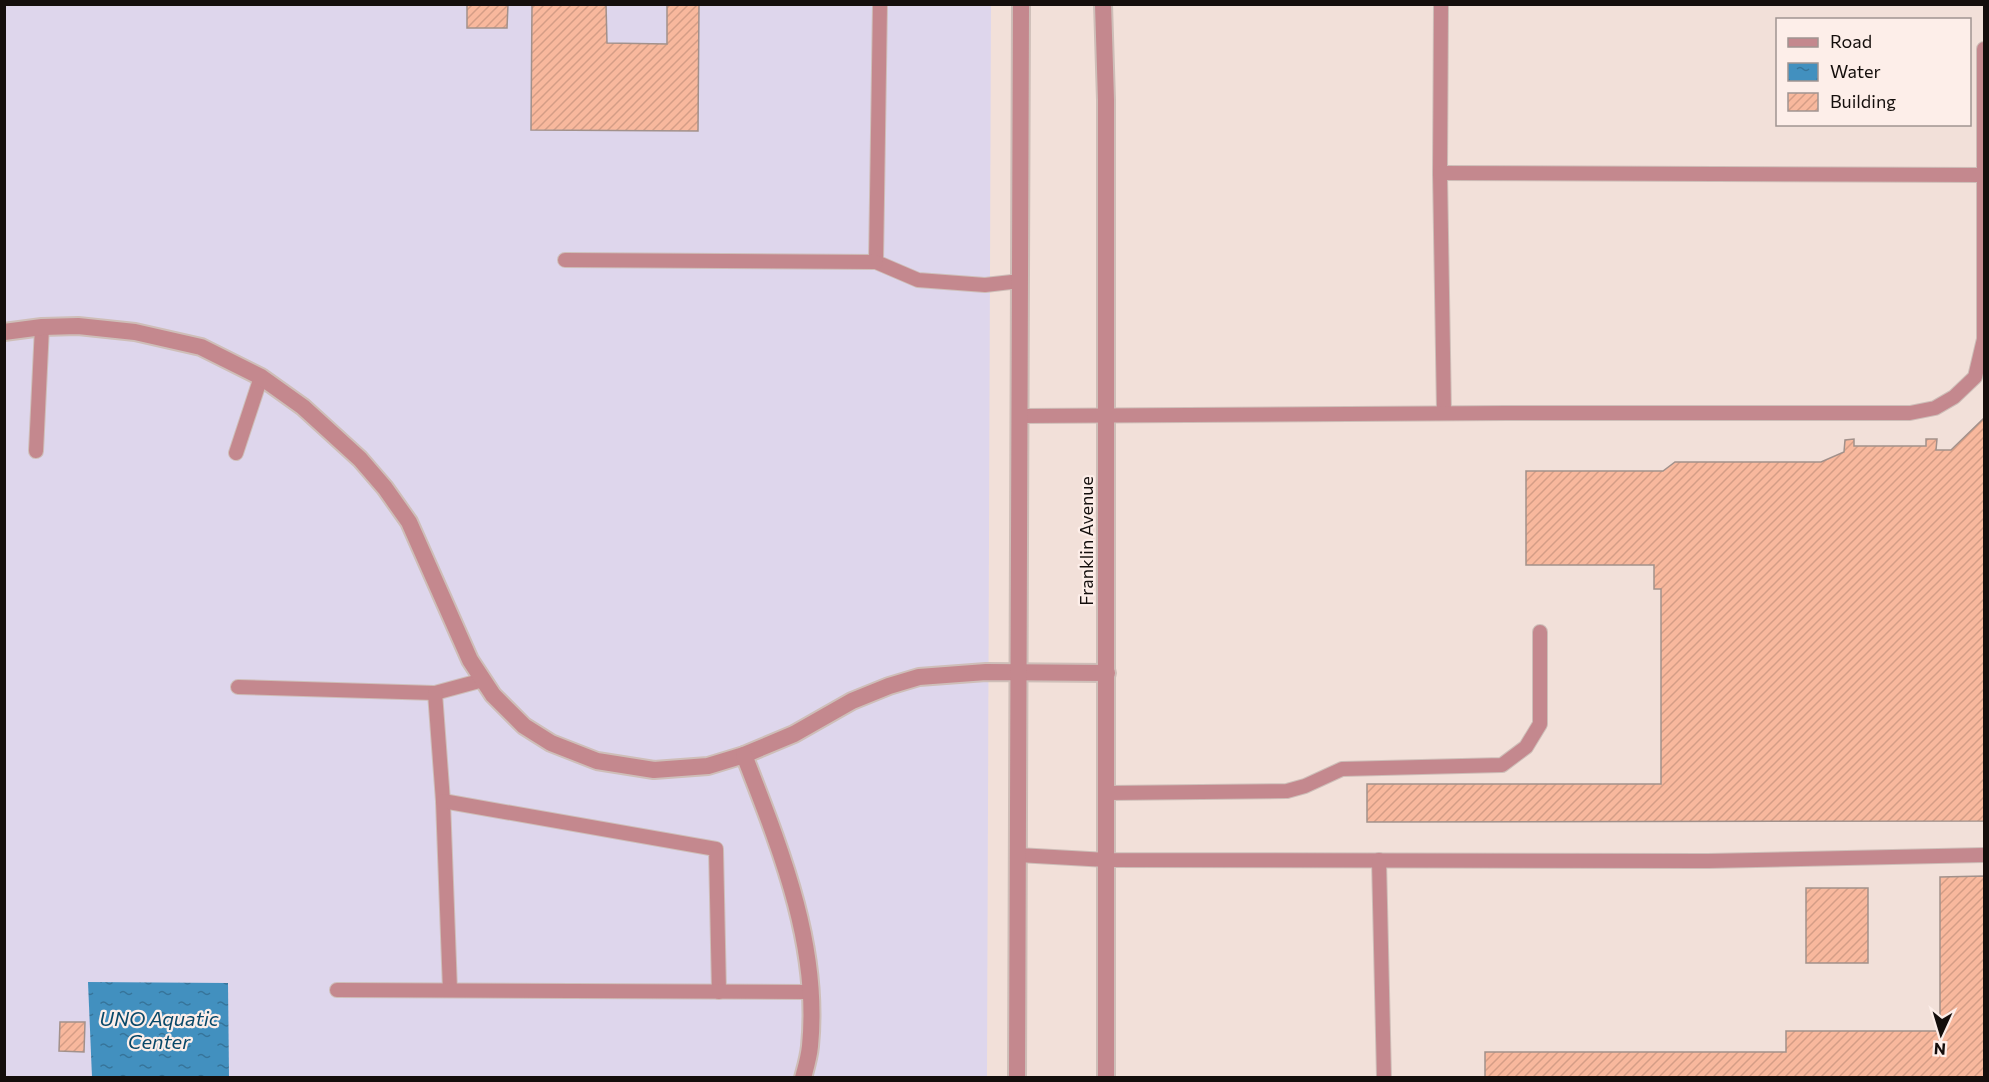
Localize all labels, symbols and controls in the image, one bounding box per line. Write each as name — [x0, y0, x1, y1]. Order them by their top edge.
legend — [1776, 18, 1971, 126]
text: Road — [1830, 30, 1872, 52]
text: Water — [1830, 60, 1881, 82]
text: Building — [1830, 90, 1896, 112]
street label: Franklin Avenue — [1075, 476, 1097, 606]
north arrow — [1911, 1004, 1971, 1064]
water label: UNO Aquatic Center — [99, 1006, 219, 1053]
text: N — [1933, 1040, 1947, 1059]

